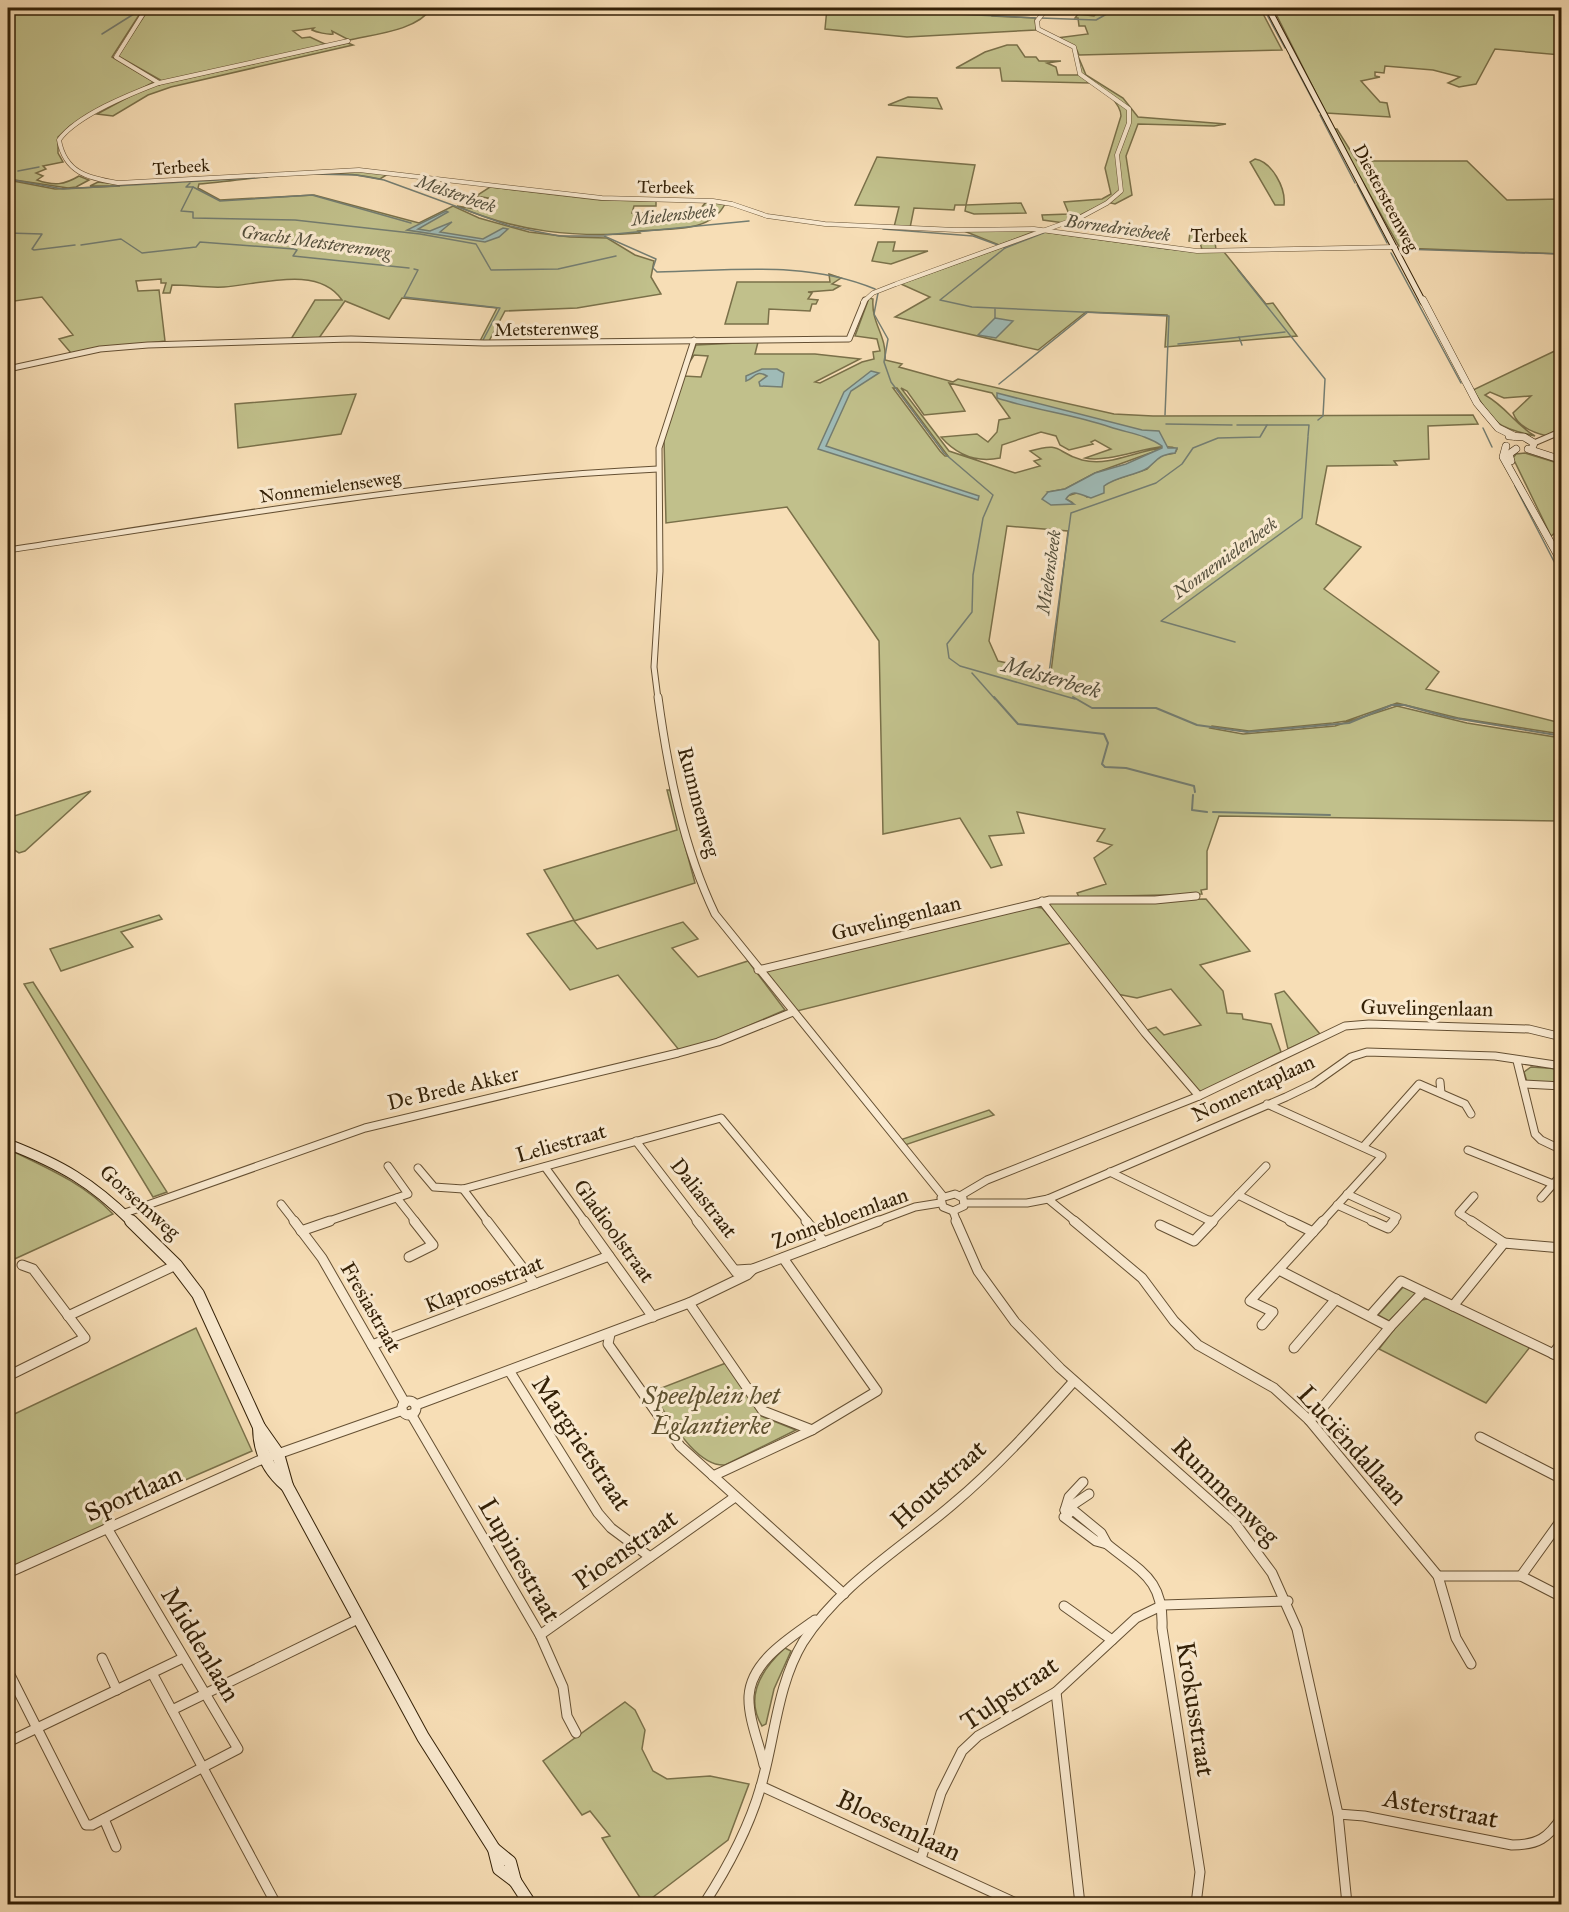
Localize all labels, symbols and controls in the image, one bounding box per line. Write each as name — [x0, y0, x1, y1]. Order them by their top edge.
street label: Diestersteenweg — [1348, 140, 1424, 257]
street label: Terbeek — [152, 154, 211, 180]
water label: Melsterbeek — [411, 169, 499, 218]
street label: Terbeek — [637, 176, 695, 199]
water label: Mielensbeek — [629, 200, 717, 231]
water label: Bornedriesbeek — [1063, 210, 1172, 246]
water label: Gracht Metsterenweg — [240, 221, 393, 264]
street label: Terbeek — [1190, 225, 1248, 247]
street label: Metsterenweg — [494, 317, 599, 342]
street label: Nonnemielenseweg — [258, 466, 403, 509]
water label: Nonnemielenbeek — [1168, 513, 1282, 604]
water label: Mielensbeek — [1032, 529, 1066, 617]
water label: Melsterbeek — [998, 650, 1104, 704]
street label: Rummenweg — [672, 744, 726, 860]
street label: Guvelingenlaan — [829, 889, 963, 947]
street label: Guvelingenlaan — [1361, 994, 1493, 1022]
street label: Nonnentaplaan — [1188, 1048, 1318, 1128]
street label: De Brede Akker — [385, 1060, 521, 1116]
street label: Leliestraat — [513, 1118, 610, 1168]
street label: Daliastraat — [665, 1153, 743, 1243]
street label: Gorsemweg — [94, 1159, 186, 1245]
street label: Gladioolstraat — [568, 1174, 661, 1288]
street label: Zonnebloemlaan — [768, 1181, 912, 1255]
street label: Klaproosstraat — [421, 1249, 547, 1319]
street label: Fresiastraat — [335, 1257, 408, 1357]
street label: Margrietstraat — [525, 1369, 639, 1517]
park label: Speelplein het Eglantierke — [641, 1379, 782, 1441]
street label: Luciëndallaan — [1291, 1379, 1415, 1511]
street label: Rummenweg — [1165, 1430, 1287, 1552]
street label: Houtstraat — [883, 1433, 993, 1535]
street label: Sportlaan — [79, 1457, 187, 1529]
street label: Lupinestraat — [472, 1492, 568, 1628]
street label: Pioenstraat — [567, 1502, 683, 1596]
street label: Middenlaan — [154, 1581, 248, 1707]
street label: Krokusstraat — [1170, 1639, 1222, 1779]
street label: Tulpstraat — [954, 1649, 1064, 1737]
street label: Asterstraat — [1380, 1781, 1501, 1835]
street label: Bloesemlaan — [832, 1782, 966, 1868]

